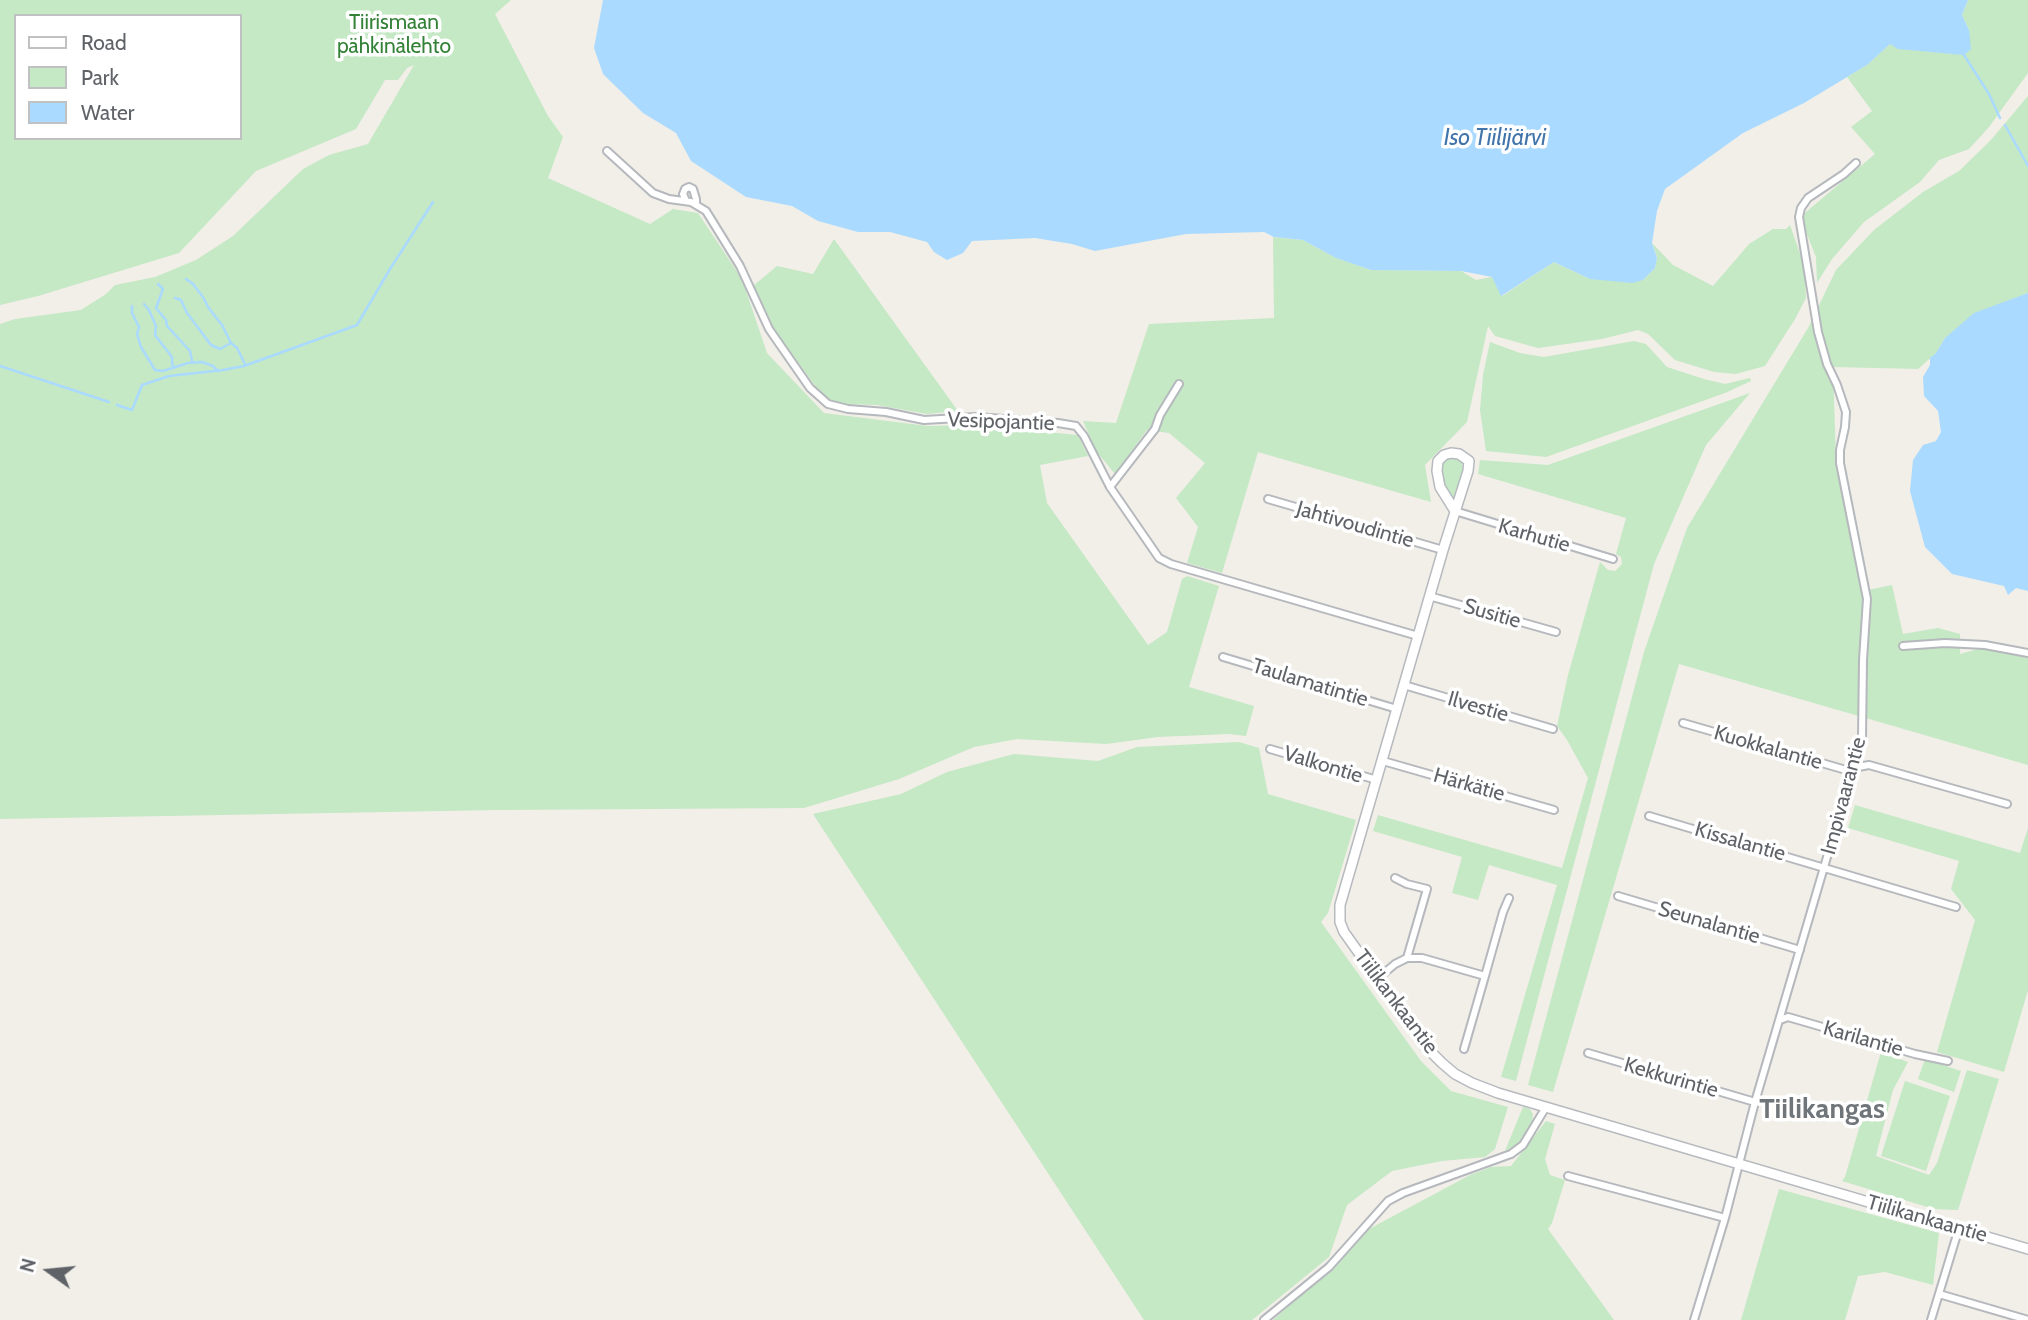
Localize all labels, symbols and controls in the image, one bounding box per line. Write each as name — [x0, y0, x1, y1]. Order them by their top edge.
park label: Tiirismaan pähkinälehto — [337, 10, 451, 60]
legend — [14, 14, 242, 140]
text: Road — [81, 30, 127, 55]
text: Park — [81, 65, 119, 90]
text: Water — [81, 100, 134, 125]
water label: Iso Tiilijärvi — [1444, 124, 1546, 152]
street label: Vesipojantie — [947, 408, 1055, 436]
street label: Jahtivoudintie — [1294, 496, 1416, 554]
street label: Karhutie — [1495, 514, 1573, 558]
street label: Susitie — [1460, 594, 1524, 634]
street label: Taulamatintie — [1249, 653, 1371, 713]
street label: Ilvestie — [1445, 686, 1511, 728]
street label: Kuokkalantie — [1711, 721, 1825, 775]
street label: Impivaarantie — [1816, 735, 1872, 857]
street label: Valkontie — [1280, 741, 1366, 789]
street label: Härkätie — [1431, 763, 1507, 807]
street label: Kissalantie — [1692, 817, 1788, 867]
street label: Seunalantie — [1655, 896, 1763, 950]
street label: Tiilikankaantie — [1349, 945, 1443, 1059]
street label: Karilantie — [1820, 1016, 1906, 1062]
street label: Kekkurintie — [1621, 1053, 1721, 1103]
district label: Tiilikangas — [1759, 1093, 1885, 1127]
street label: Tiilikankaantie — [1864, 1190, 1990, 1248]
north arrow — [14, 1236, 84, 1306]
text: N — [15, 1256, 41, 1275]

